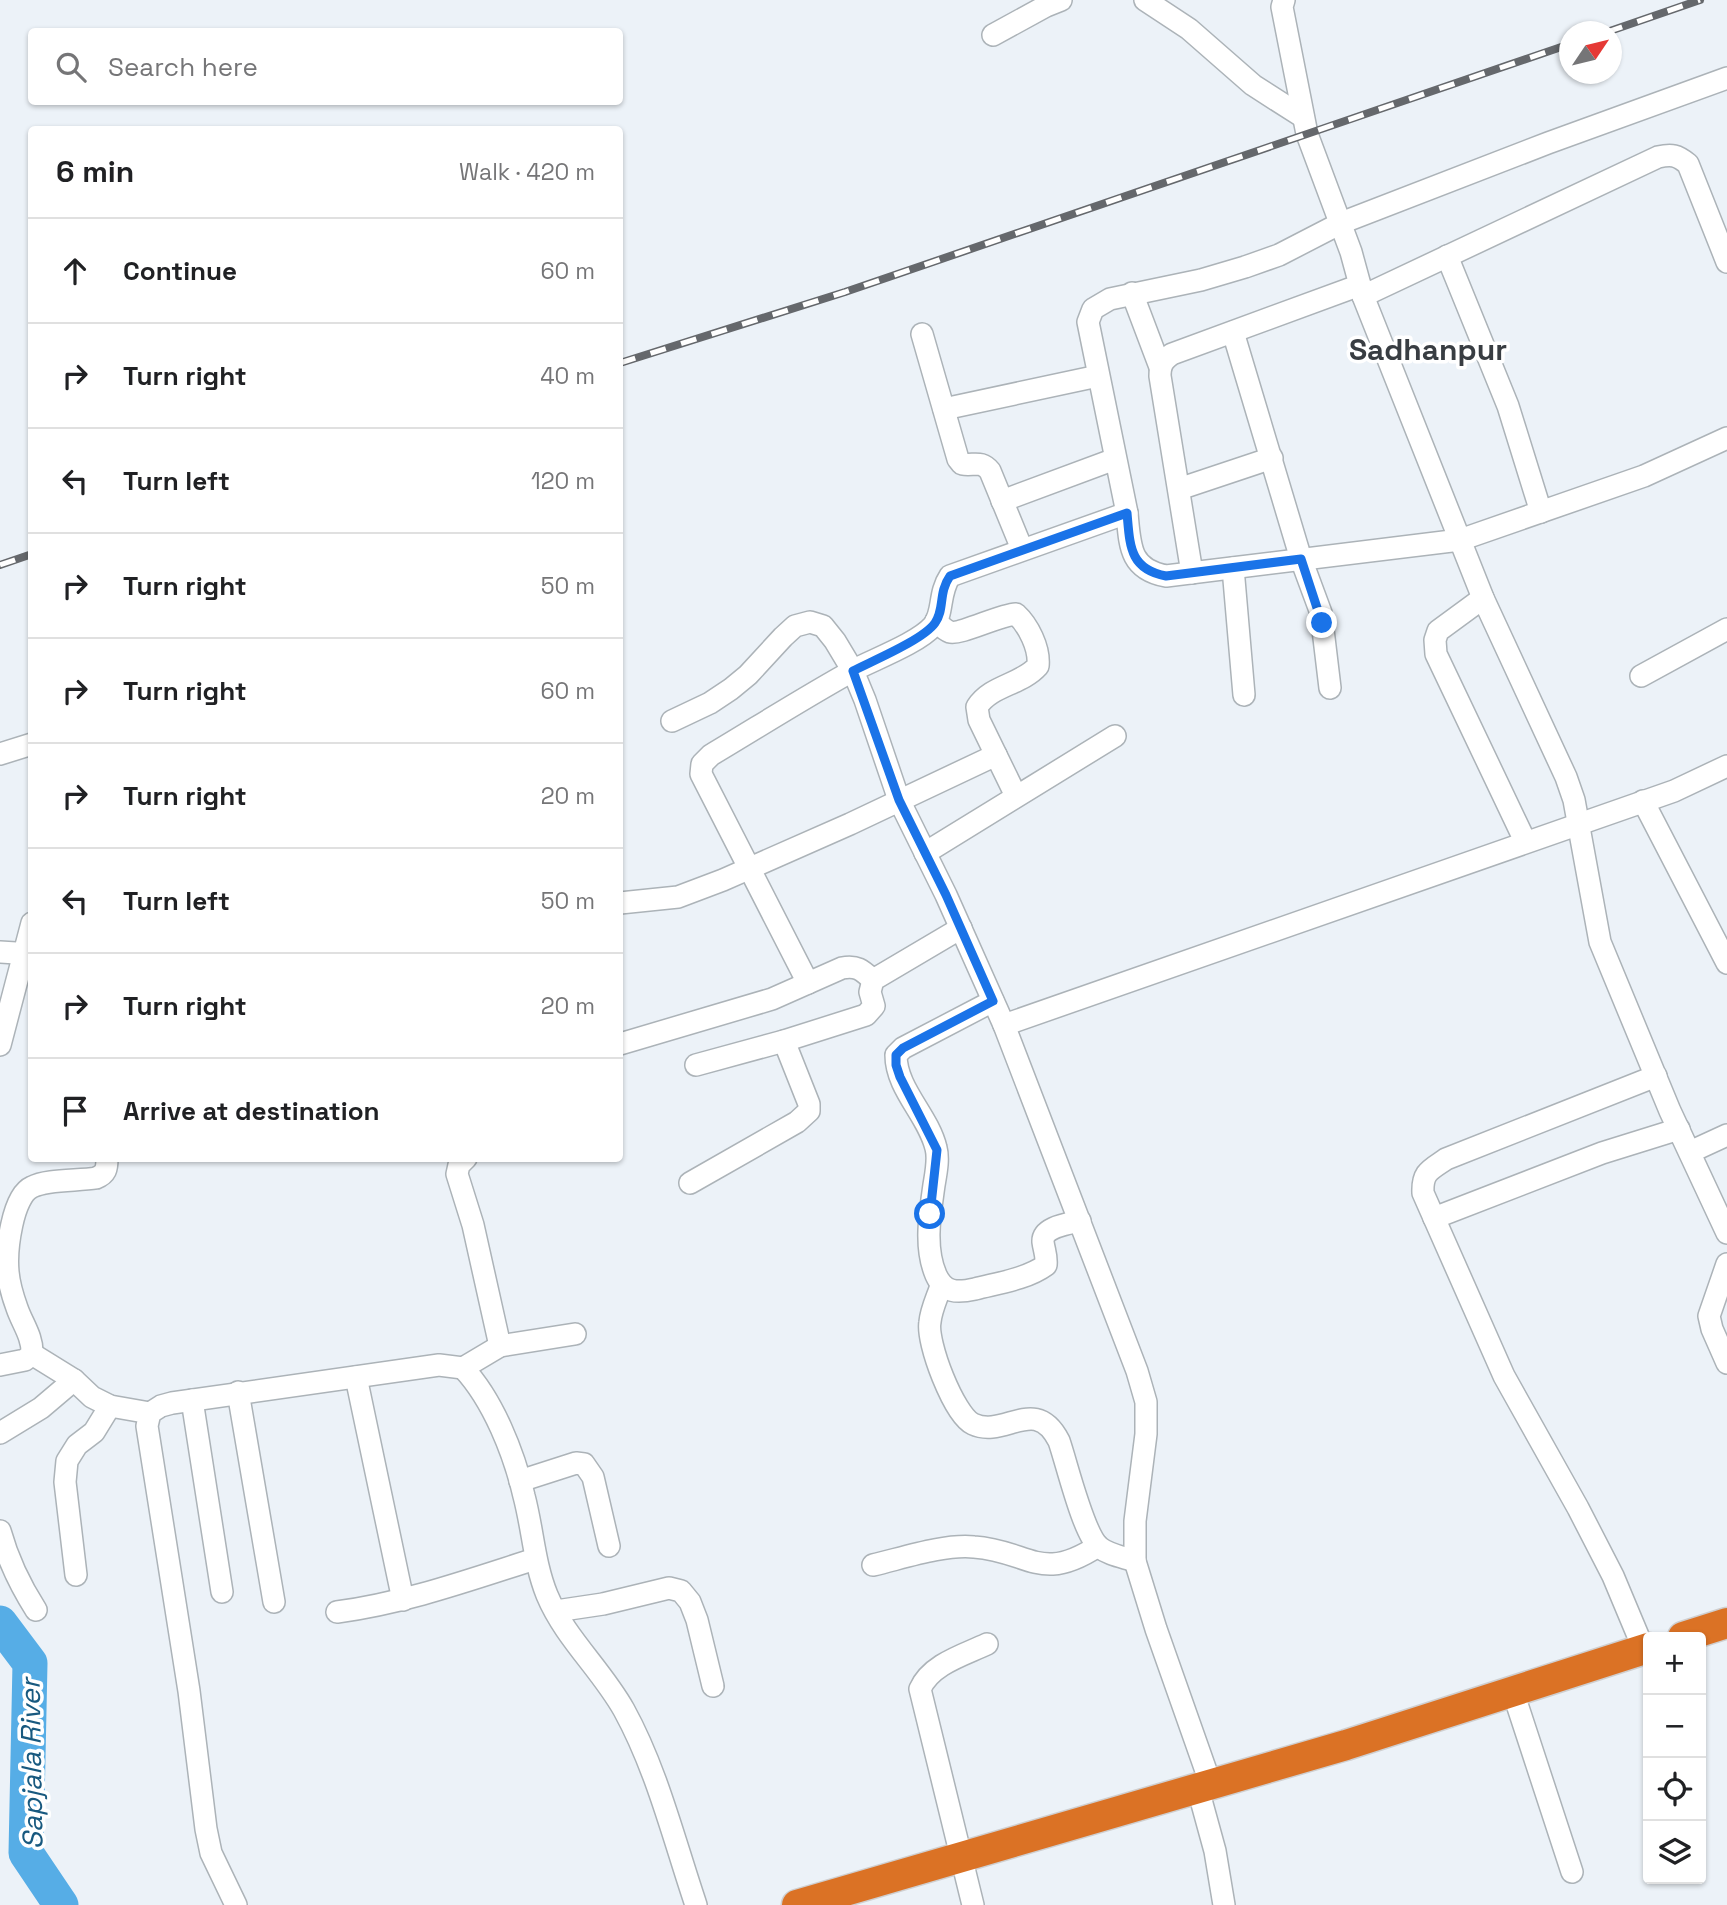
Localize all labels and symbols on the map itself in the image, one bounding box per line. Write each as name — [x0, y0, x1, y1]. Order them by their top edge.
north arrow — [1559, 21, 1622, 84]
district label: Sadhanpur — [1349, 330, 1507, 369]
route end — [1306, 607, 1337, 638]
route start — [914, 1198, 945, 1229]
water label: Sapjala River — [11, 1675, 50, 1850]

